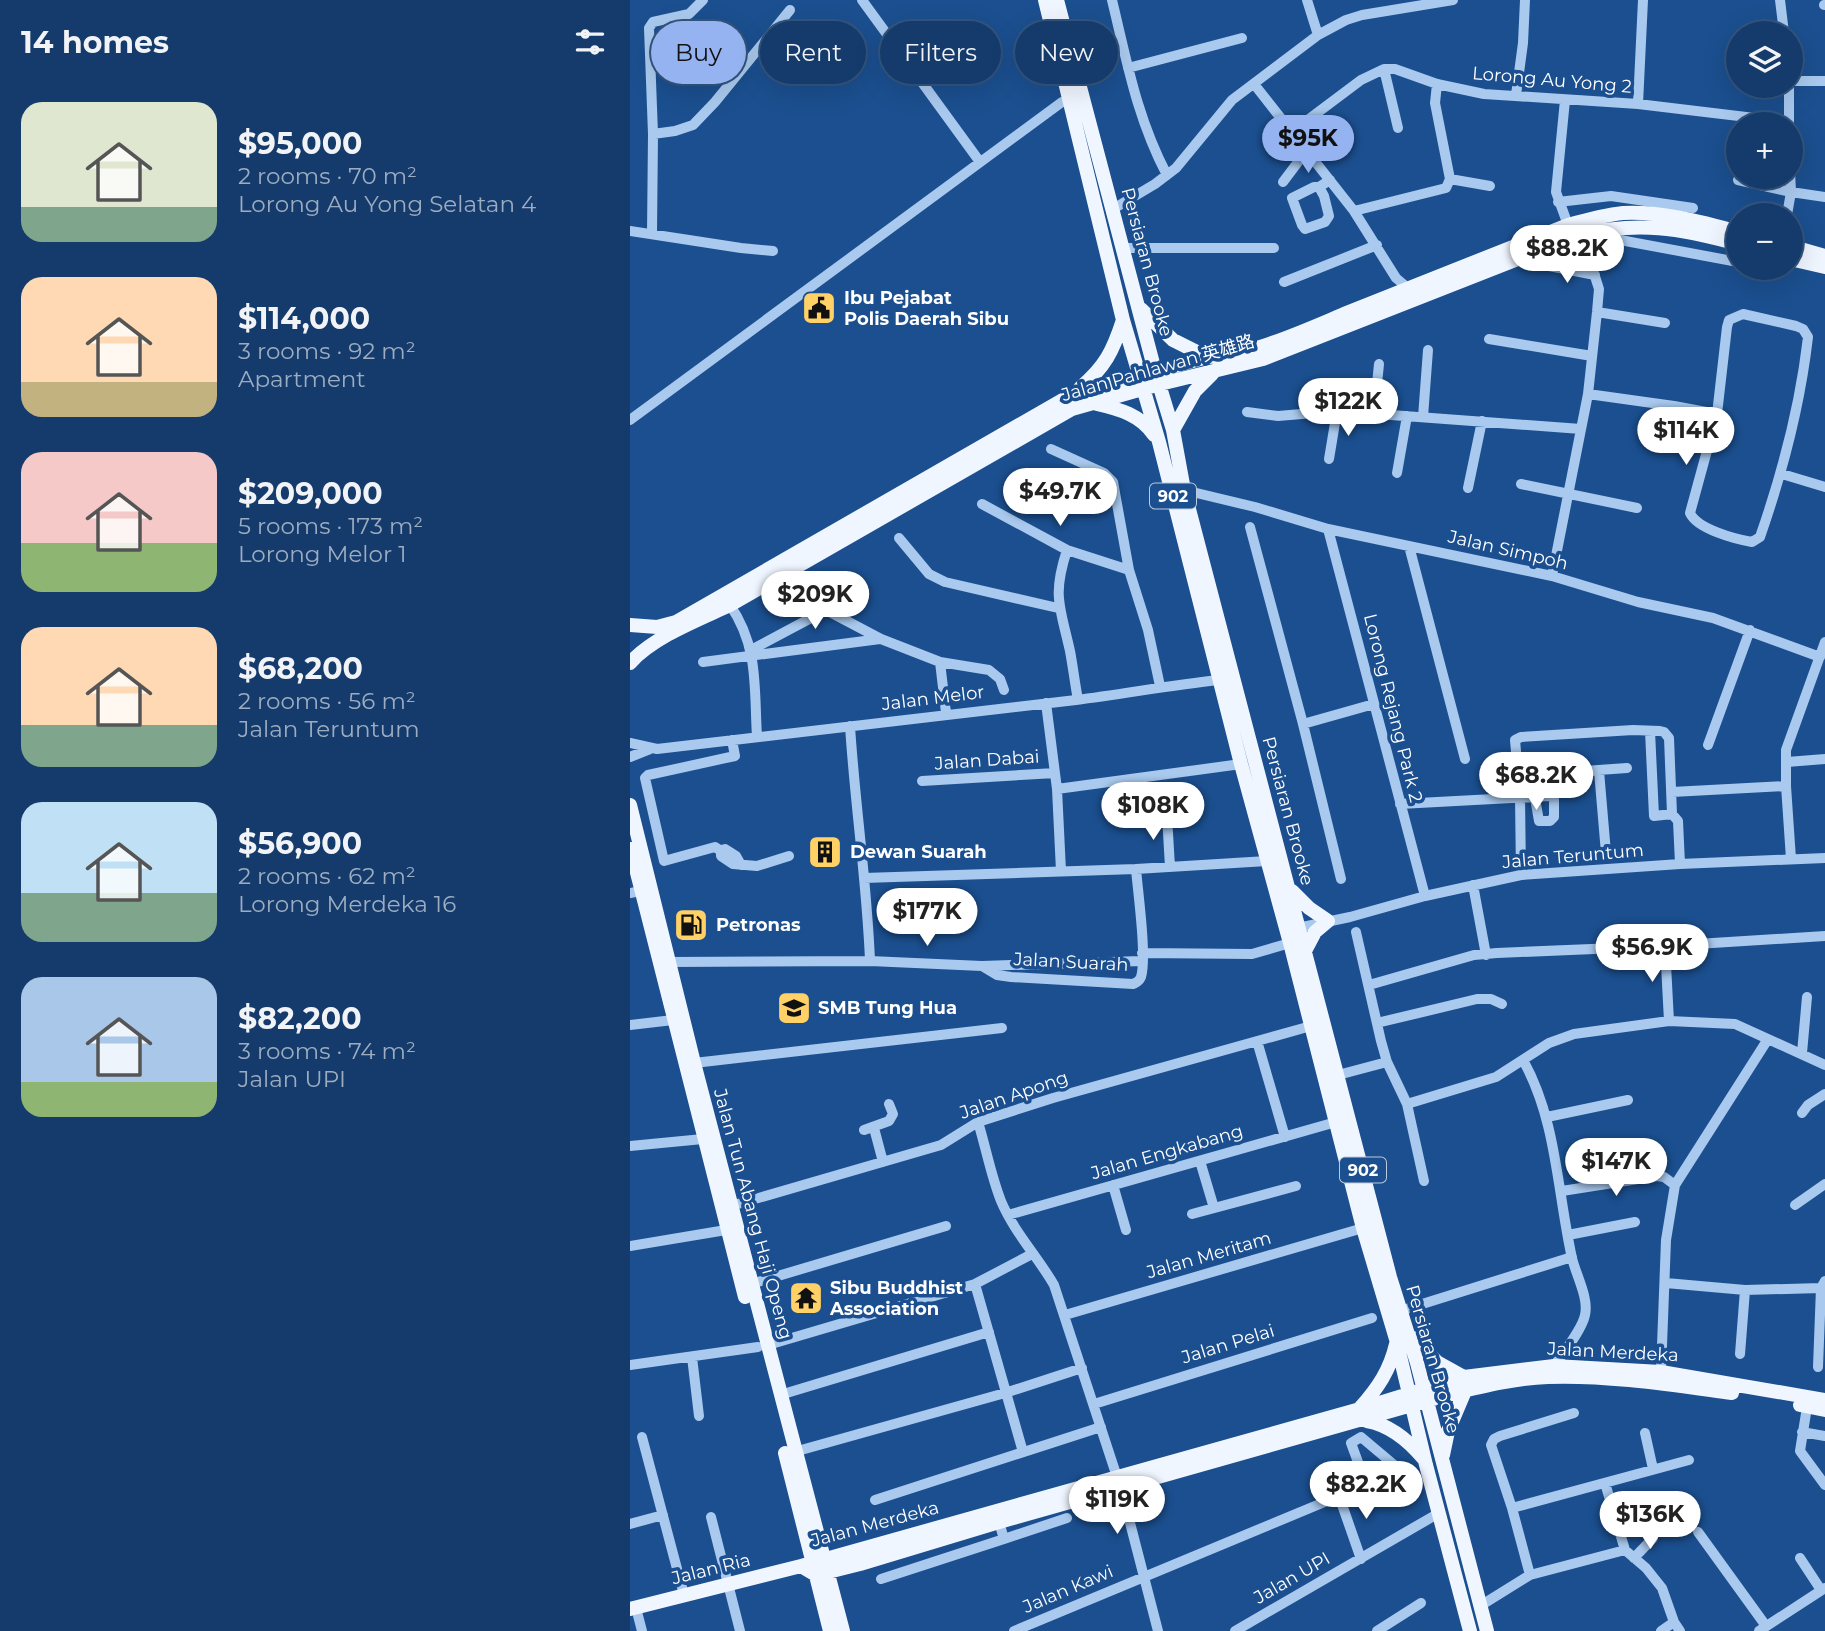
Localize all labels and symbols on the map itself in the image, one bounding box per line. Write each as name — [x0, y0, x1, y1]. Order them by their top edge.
street label: Lorong Au Yong 2 — [1471, 62, 1633, 98]
pin: $95K — [1267, 116, 1349, 175]
street label: Persiaran Brooke — [1117, 185, 1178, 339]
pin: $88.2K — [1510, 226, 1624, 285]
place label: Ibu Pejabat Polis Daerah Sibu — [844, 287, 1009, 330]
public building icon: Ibu Pejabat Polis Daerah Sibu — [800, 289, 838, 327]
street label: Jalan Pahlawan 英雄路 — [1058, 330, 1257, 406]
pin: $122K — [1299, 378, 1397, 438]
pin: $114K — [1637, 407, 1735, 467]
pin: $49.7K — [1003, 468, 1117, 528]
road number: 902 — [1150, 484, 1196, 509]
street label: Jalan Simpoh — [1445, 525, 1570, 575]
pin: $209K — [766, 572, 864, 631]
street label: Lorong Rejang Park 2 — [1359, 611, 1427, 805]
street label: Jalan Melor — [879, 681, 986, 715]
street label: Persiaran Brooke — [1258, 734, 1319, 888]
street label: Jalan Dabai — [933, 745, 1040, 775]
pin: $68.2K — [1479, 752, 1593, 812]
pin: $108K — [1104, 782, 1202, 842]
building icon: Dewan Suarah — [806, 833, 844, 871]
street label: Jalan Teruntum — [1500, 839, 1645, 873]
place label: Dewan Suarah — [850, 841, 987, 863]
pin: $177K — [878, 888, 976, 948]
fuel station icon: Petronas — [672, 906, 710, 944]
place label: Petronas — [716, 914, 801, 936]
pin: $56.9K — [1595, 925, 1709, 984]
street label: Jalan Suarah — [1012, 948, 1129, 976]
school or university icon: SMB Tung Hua — [775, 989, 813, 1027]
place label: SMB Tung Hua — [818, 997, 957, 1019]
street label: Jalan Apong — [956, 1066, 1071, 1124]
street label: Jalan Tun Abang Haji Openg — [709, 1085, 797, 1342]
street label: Jalan Engkabang — [1088, 1120, 1245, 1184]
pin: $147K — [1567, 1138, 1665, 1198]
road number: 902 — [1340, 1158, 1386, 1182]
street label: Jalan Meritam — [1143, 1227, 1274, 1284]
place label: Sibu Buddhist Association — [829, 1277, 963, 1320]
temple icon: Sibu Buddhist Association — [787, 1279, 825, 1317]
street label: Persiaran Brooke — [1401, 1282, 1465, 1436]
street label: Jalan Pelai — [1178, 1319, 1277, 1369]
street label: Jalan Merdeka — [1546, 1338, 1679, 1366]
pin: $82.2K — [1309, 1462, 1423, 1521]
pin: $119K — [1068, 1476, 1166, 1536]
pin: $136K — [1601, 1492, 1699, 1551]
street label: Jalan Merdeka — [808, 1496, 941, 1552]
street label: Jalan UPI — [1249, 1547, 1334, 1609]
street label: Jalan Ria — [668, 1549, 753, 1590]
street label: Jalan Kawi — [1019, 1560, 1116, 1618]

